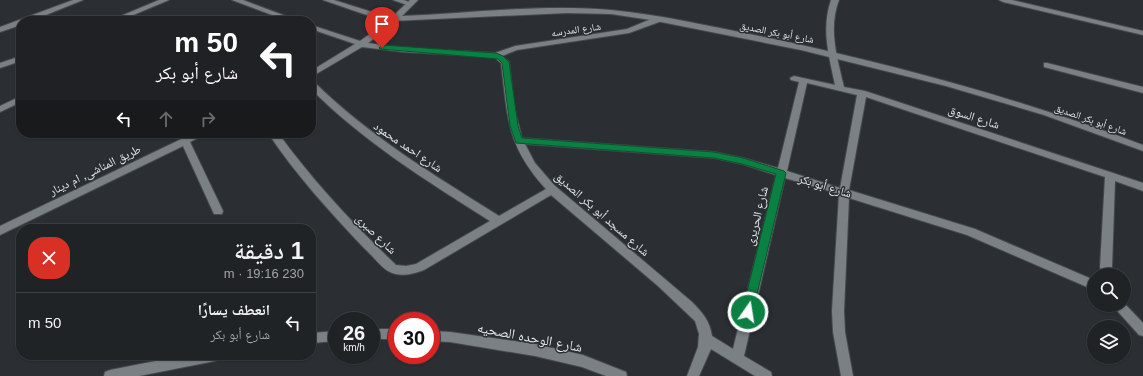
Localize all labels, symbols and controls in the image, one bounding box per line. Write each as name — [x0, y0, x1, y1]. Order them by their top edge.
pin — [365, 7.0, 399, 48]
icon: arrive — [371, 13, 393, 35]
street label: شارع أبو بكر الصديق — [739, 19, 816, 46]
street label: شارع المدرسه — [550, 21, 602, 39]
text: 50 m — [174, 27, 238, 58]
icon: left — [252, 32, 304, 84]
text: شارع أبو بكر — [156, 63, 238, 83]
street label: شارع أبو بكر الصديق — [1053, 101, 1129, 138]
street label: شارع السوق — [946, 102, 1001, 133]
icon: left — [113, 108, 135, 130]
icon: ahead — [155, 108, 177, 130]
icon: right — [197, 108, 219, 130]
street label: شارع احمد محمود — [371, 119, 445, 176]
street label: طريق المناشى, ام دينار — [46, 142, 143, 200]
street label: شارع مسجد أبو بكر الصديق — [551, 169, 652, 260]
street label: شارع أبو بكر — [795, 171, 853, 202]
street label: شارع الحريرى — [743, 185, 772, 247]
street label: شارع صبرى — [352, 211, 399, 258]
button: close — [28, 237, 70, 279]
text: 1 دقيقة — [234, 237, 304, 264]
text: 230 m · 19:16 — [224, 266, 304, 281]
map controls — [1087, 268, 1131, 364]
button: search — [1087, 268, 1131, 312]
position arrow — [727, 291, 769, 333]
text: انعطف يسارًا — [198, 301, 270, 318]
icon: left — [282, 312, 304, 334]
speed limit sign: 30 — [388, 312, 440, 364]
text: 50 m — [28, 314, 61, 331]
street label: شارع الوحده الصحيه — [476, 319, 584, 357]
button: layers — [1087, 320, 1131, 364]
text: 26 — [343, 322, 365, 344]
text: شارع أبو بكر — [211, 327, 270, 342]
text: km/h — [343, 342, 365, 353]

